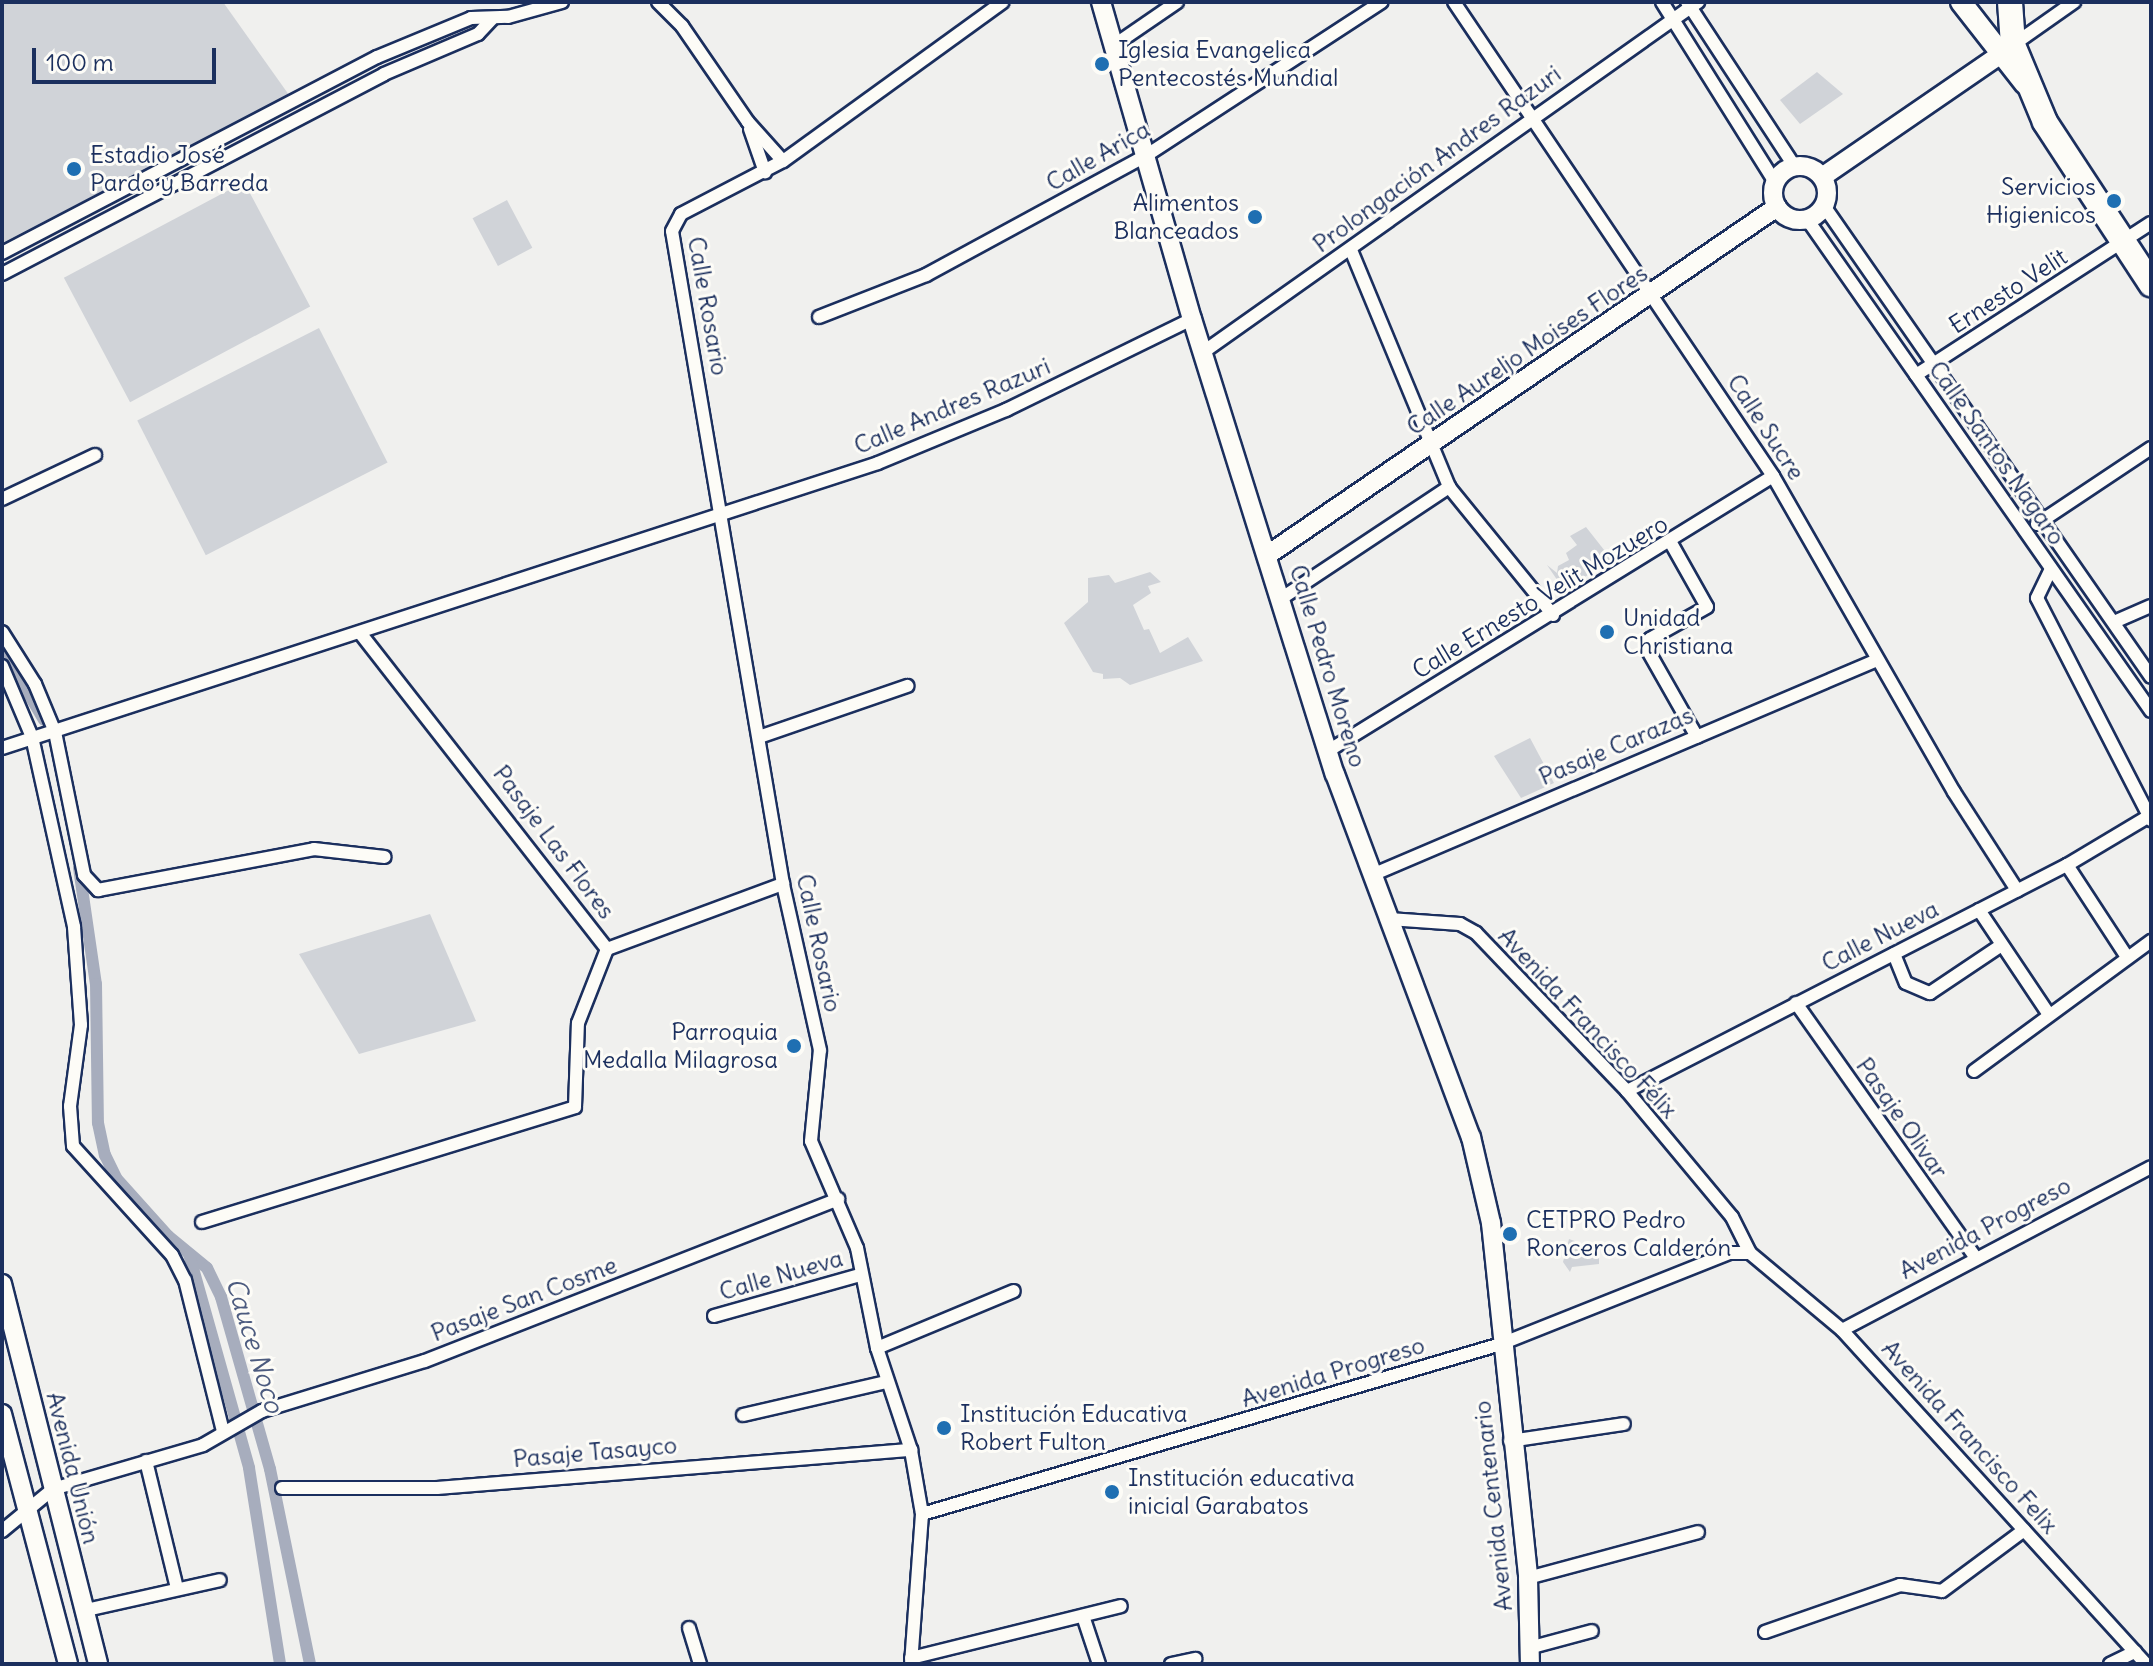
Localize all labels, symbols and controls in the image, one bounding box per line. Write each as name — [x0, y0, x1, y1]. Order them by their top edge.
scale bar — [36, 32, 220, 82]
place label: Iglesia Evangelica Pentecostés Mundial — [1118, 36, 1338, 92]
text: 100 m — [46, 47, 114, 77]
marker: Iglesia Evangelica Pentecostés Mundial — [1093, 55, 1111, 73]
street label: Prolongación Andres Razuri — [1307, 59, 1567, 259]
street label: Calle Arica — [1041, 115, 1155, 197]
place label: Estadio José Pardo y Barreda — [90, 141, 269, 197]
marker: Estadio José Pardo y Barreda — [65, 160, 83, 178]
place label: Servicios Higienicos — [1986, 173, 2096, 229]
place label: Alimentos Blanceados — [1113, 189, 1239, 245]
marker: Servicios Higienicos — [2103, 190, 2125, 212]
marker: Alimentos Blanceados — [1246, 208, 1264, 226]
street label: Calle Rosario — [682, 234, 734, 378]
street label: Ernesto Velit — [1944, 242, 2072, 340]
street label: Calle Aureljo Moises Flores — [1401, 259, 1653, 441]
street label: Calle Andres Razuri — [850, 352, 1054, 460]
street label: Calle Santos Nagaro — [1923, 356, 2071, 550]
street label: Calle Sucre — [1721, 369, 1811, 485]
street label: Calle Ernesto Velit Mozuero — [1407, 509, 1673, 685]
street label: Calle Pedro Moreno — [1284, 561, 1372, 771]
place label: Unidad Christiana — [1623, 604, 1733, 660]
marker: Unidad Christiana — [1598, 623, 1616, 641]
street label: Pasaje Carazas — [1535, 701, 1697, 791]
street label: Pasaje Las Flores — [487, 760, 621, 924]
street label: Calle Rosario — [790, 871, 848, 1015]
street label: Calle Nueva — [1817, 894, 1943, 978]
street label: Avenida Francisco Félix — [1492, 922, 1684, 1124]
place label: Parroquia Medalla Milagrosa — [583, 1018, 778, 1074]
marker: Parroquia Medalla Milagrosa — [785, 1037, 803, 1055]
street label: Pasaje Olivar — [1850, 1052, 1954, 1184]
street label: Avenida Progreso — [1894, 1171, 2076, 1285]
place label: CETPRO Pedro Ronceros Calderón — [1526, 1206, 1731, 1262]
marker: CETPRO Pedro Ronceros Calderón — [1501, 1225, 1519, 1243]
street label: Calle Nueva — [716, 1244, 846, 1306]
street label: Pasaje San Cosme — [427, 1250, 621, 1348]
water label: Cauce Noco — [220, 1274, 290, 1416]
street label: Avenida Progreso — [1238, 1330, 1428, 1414]
street label: Avenida Francisco Felix — [1876, 1335, 2064, 1539]
street label: Avenida Unión — [40, 1389, 106, 1547]
street label: Avenida Centenario — [1468, 1399, 1518, 1613]
place label: Institución Educativa Robert Fulton — [960, 1400, 1187, 1456]
marker: Institución Educativa Robert Fulton — [935, 1419, 953, 1437]
street label: Pasaje Tasayco — [512, 1430, 678, 1474]
place label: Institución educativa inicial Garabatos — [1128, 1464, 1355, 1520]
marker: Institución educativa inicial Garabatos — [1103, 1483, 1121, 1501]

